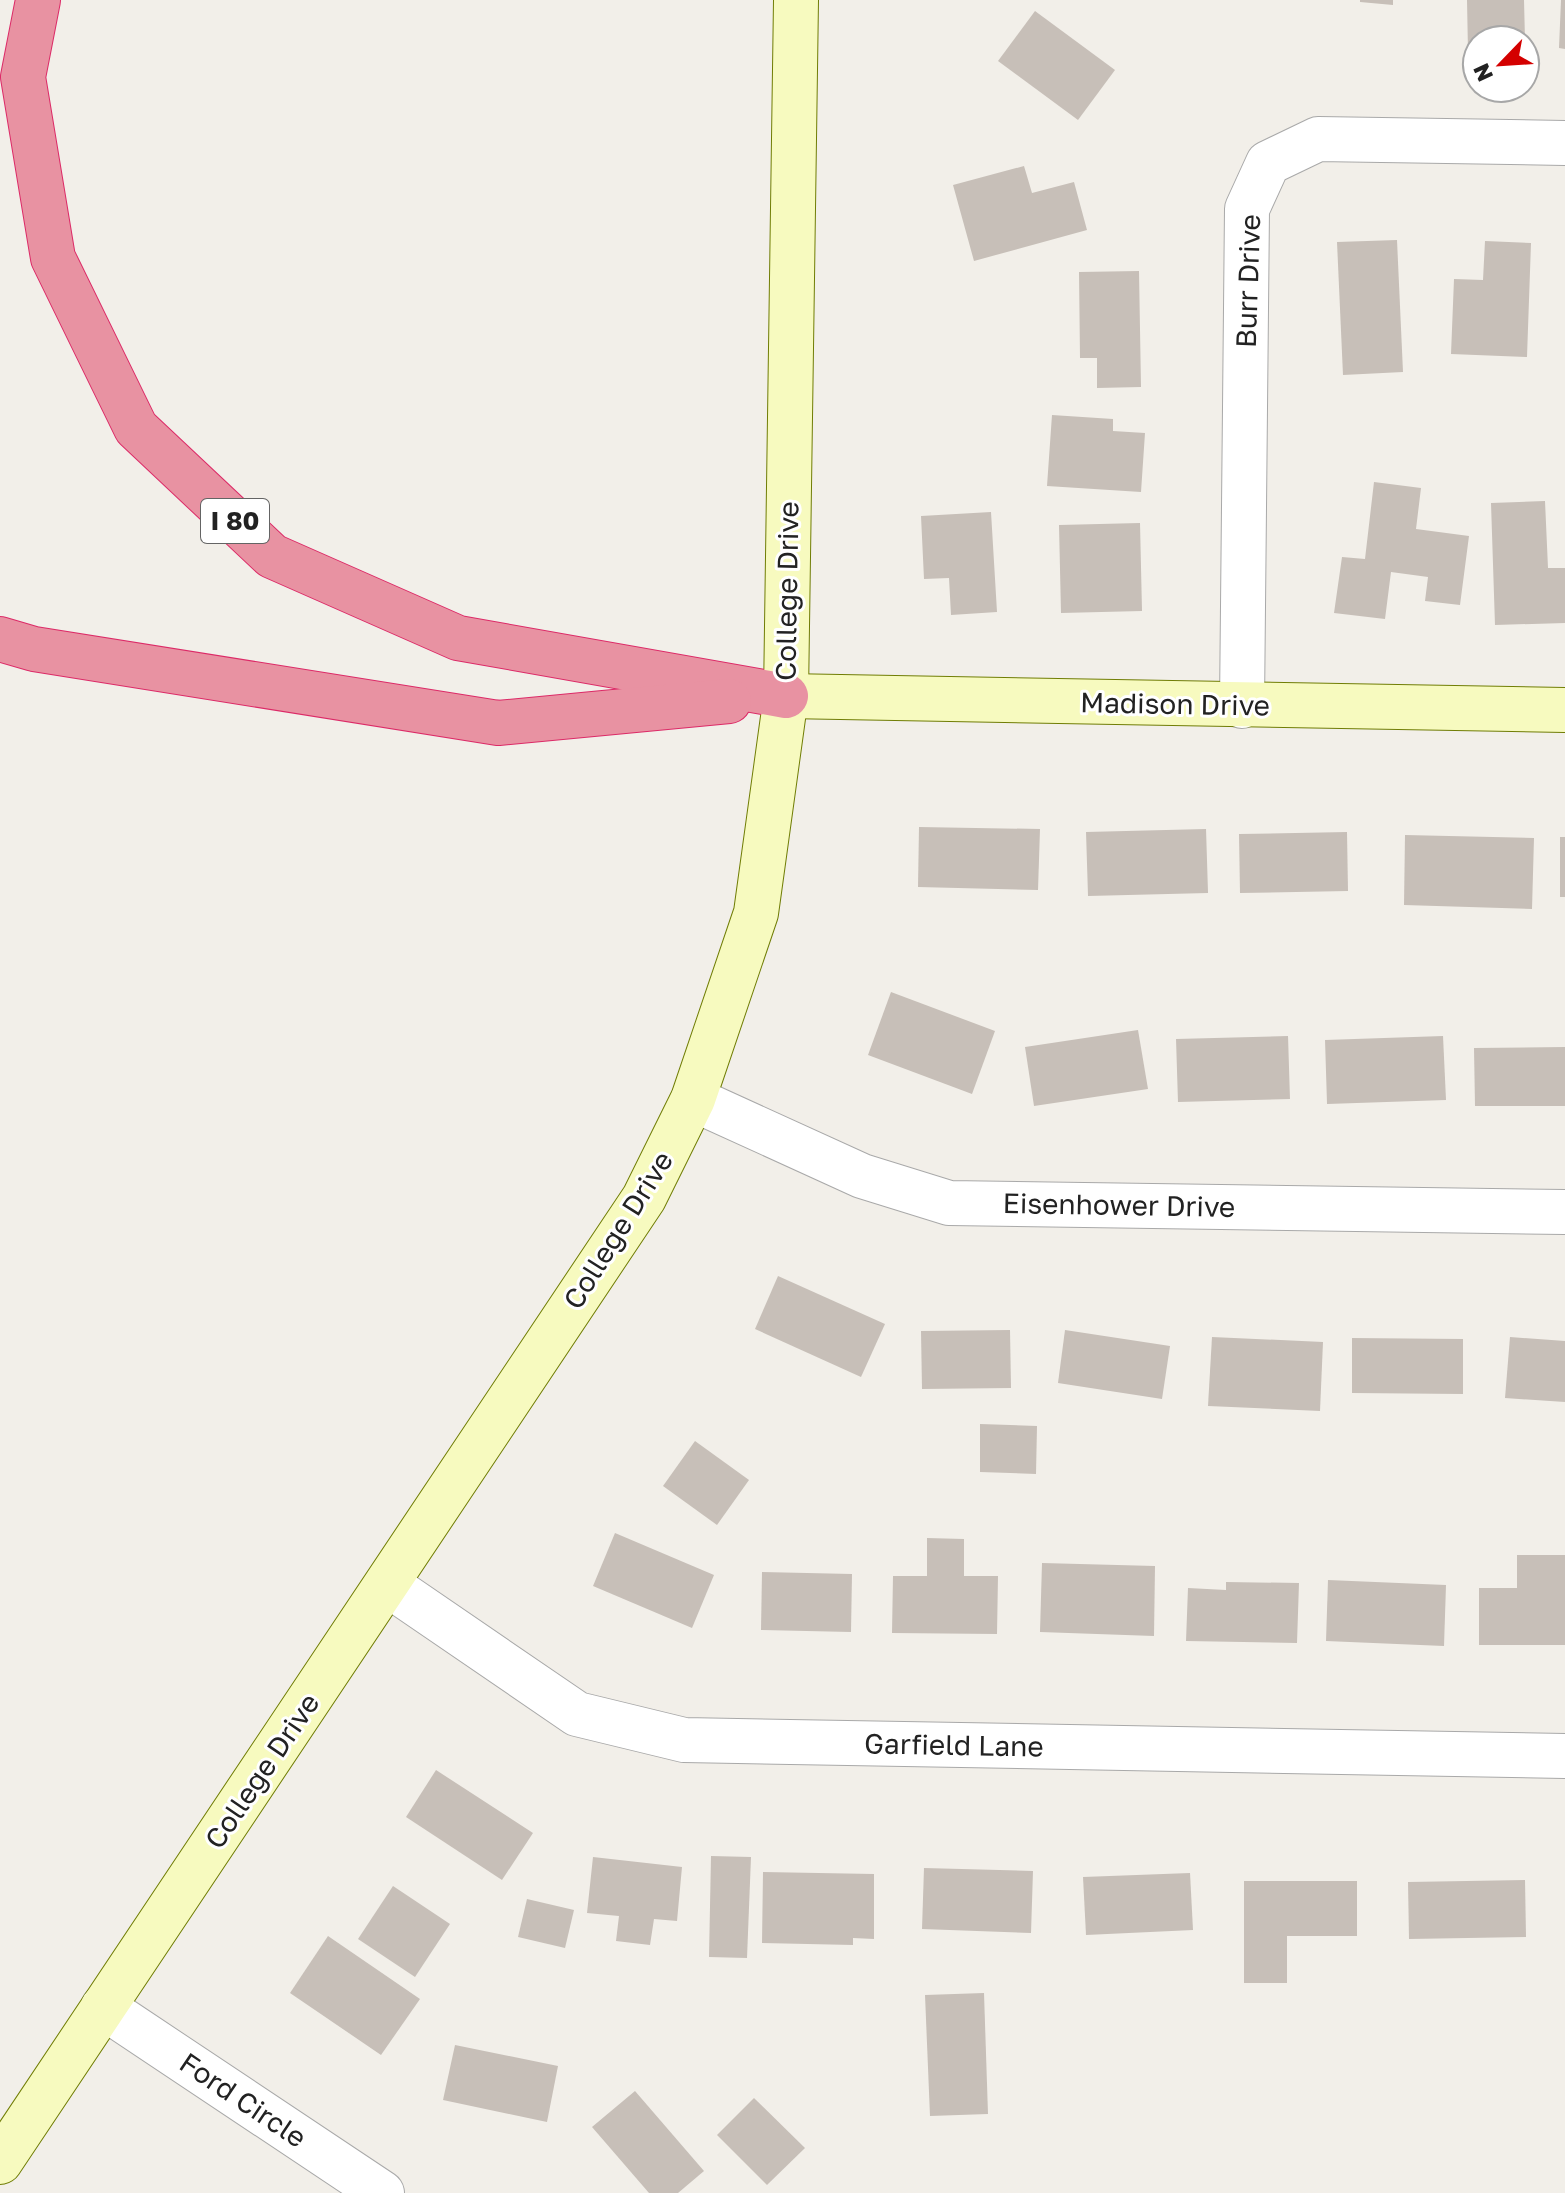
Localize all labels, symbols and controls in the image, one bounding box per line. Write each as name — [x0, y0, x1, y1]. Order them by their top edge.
north arrow — [1461, 24, 1541, 104]
text: N — [1467, 59, 1498, 86]
street label: Burr Drive — [1229, 213, 1266, 348]
road number: I 80 — [201, 499, 269, 543]
street label: College Drive — [768, 501, 805, 681]
street label: Madison Drive — [1080, 685, 1270, 722]
street label: College Drive — [556, 1145, 679, 1315]
street label: Eisenhower Drive — [1002, 1186, 1236, 1223]
street label: College Drive — [198, 1687, 325, 1854]
street label: Garfield Lane — [864, 1726, 1044, 1763]
street label: Ford Circle — [174, 2045, 313, 2154]

